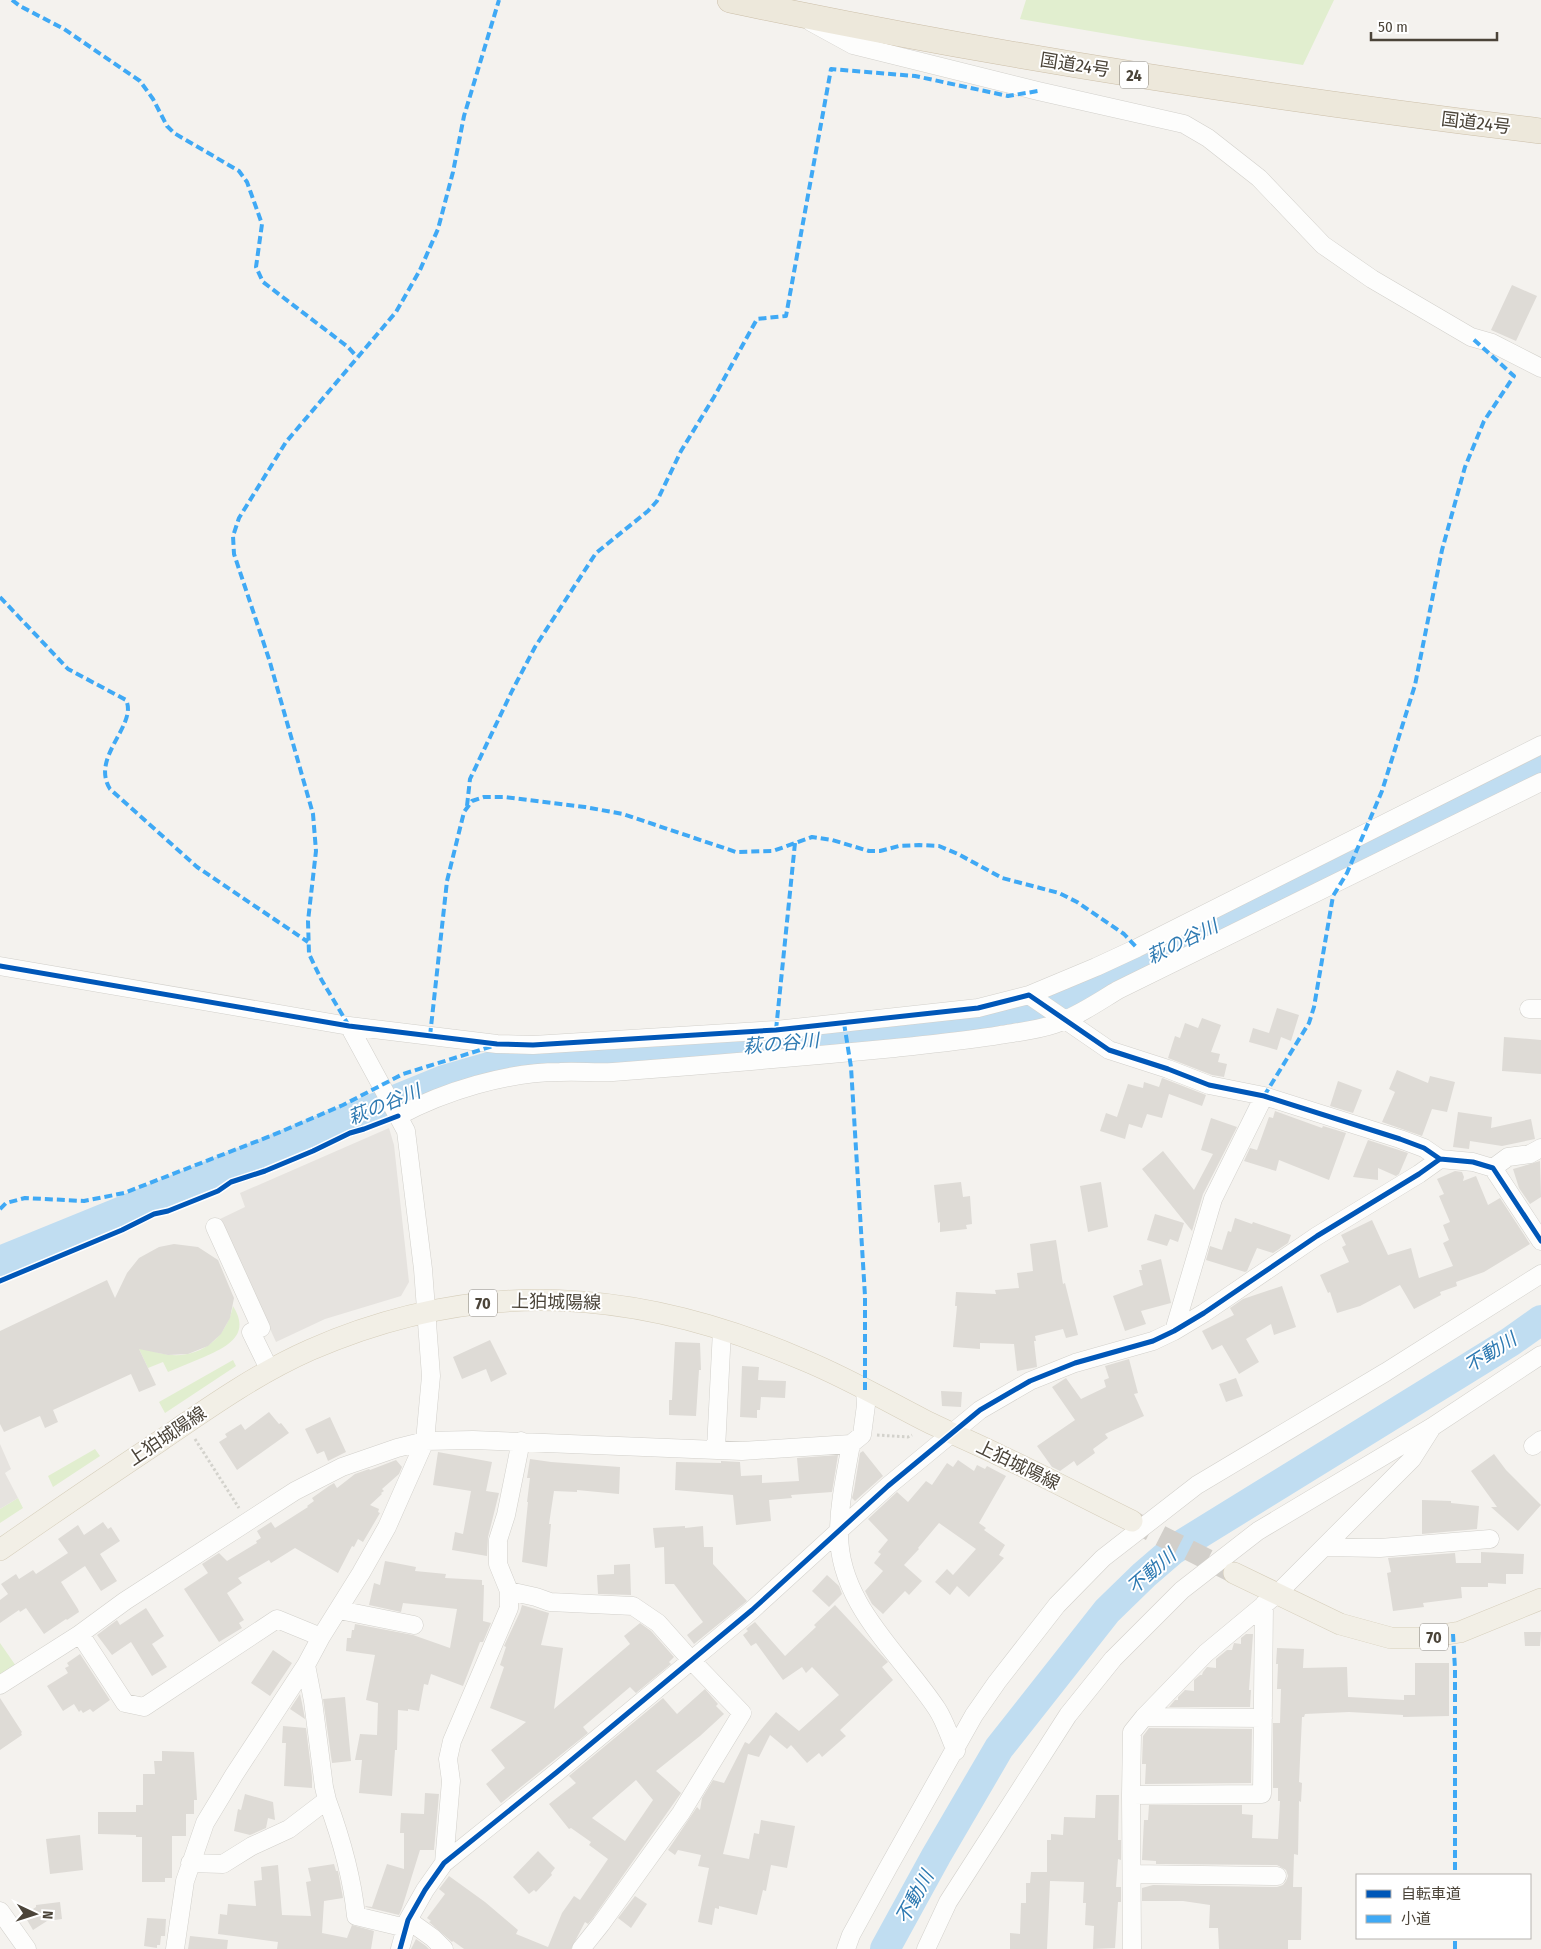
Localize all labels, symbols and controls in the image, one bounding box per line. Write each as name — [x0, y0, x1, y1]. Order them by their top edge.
scale bar — [1371, 10, 1497, 42]
text: 50 m — [1378, 18, 1408, 36]
street label: 国道24号 — [1039, 49, 1111, 81]
road number: 24 — [1120, 62, 1148, 88]
street label: 国道24号 — [1440, 108, 1512, 138]
water label: 萩の谷川 — [1143, 914, 1223, 968]
water label: 萩の谷川 — [742, 1029, 822, 1058]
water label: 萩の谷川 — [345, 1079, 426, 1129]
road number: 70 — [469, 1290, 497, 1316]
street label: 上狛城陽線 — [511, 1290, 601, 1314]
water label: 不動川 — [1460, 1327, 1522, 1377]
street label: 上狛城陽線 — [124, 1402, 210, 1470]
street label: 上狛城陽線 — [973, 1435, 1063, 1495]
water label: 不動川 — [1122, 1543, 1182, 1599]
road number: 70 — [1420, 1624, 1448, 1650]
water label: 不動川 — [891, 1865, 939, 1928]
legend — [1356, 1874, 1531, 1939]
text: 自転車道 — [1401, 1885, 1461, 1903]
north arrow — [10, 1889, 60, 1939]
text: N — [39, 1910, 56, 1920]
text: 小道 — [1401, 1910, 1431, 1928]

